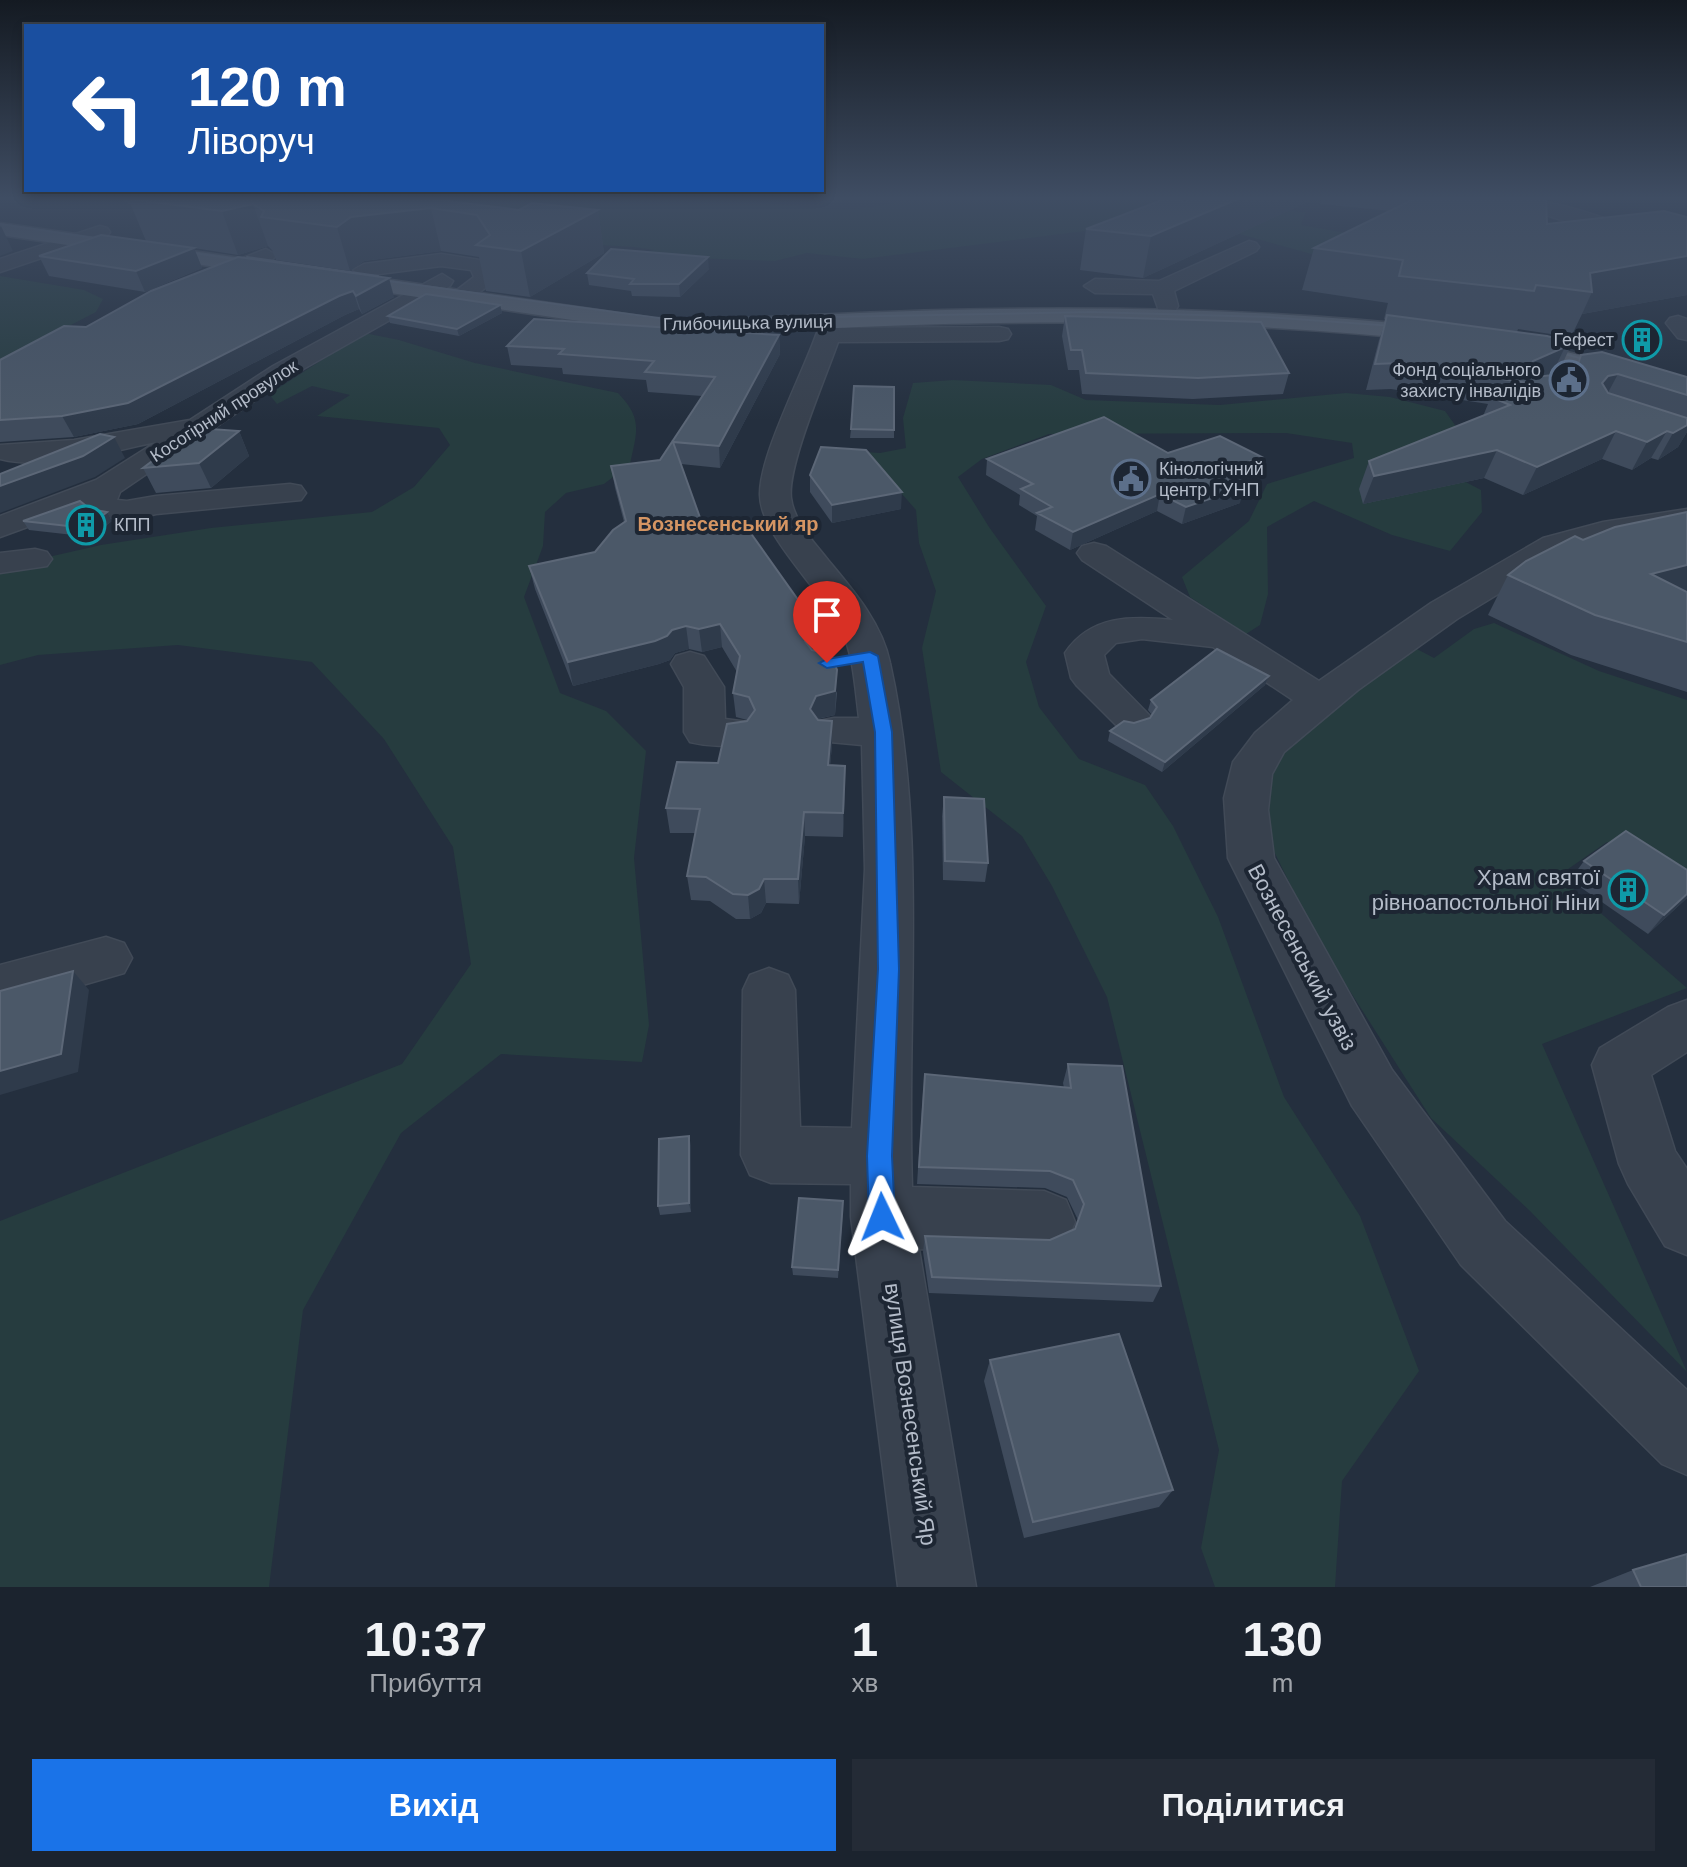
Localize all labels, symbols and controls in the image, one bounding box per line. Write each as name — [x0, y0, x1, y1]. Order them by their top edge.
text: 120 m — [188, 55, 347, 118]
icon: left — [56, 56, 160, 160]
text: Ліворуч — [188, 121, 315, 162]
street label: Глибочицька вулиця — [663, 312, 833, 334]
building icon: Гефест — [1621, 319, 1663, 361]
place label: Гефест — [1553, 330, 1614, 350]
street label: Косогірний провулок — [147, 356, 301, 466]
public building icon: Фонд соціального захисту інвалідів — [1548, 359, 1590, 401]
place label: Фонд соціального захисту інвалідів — [1392, 360, 1541, 401]
public building icon: Кінологічний центр ГУНП — [1110, 458, 1152, 500]
place label: Кінологічний центр ГУНП — [1159, 459, 1264, 500]
building icon: КПП — [65, 504, 107, 546]
district label: Вознесенський яр — [637, 513, 819, 535]
place label: КПП — [114, 515, 150, 535]
pin — [793, 581, 861, 663]
icon: arrive — [805, 593, 849, 637]
street label: Вознесенський узвіз — [1243, 860, 1362, 1055]
place label: Храм святої рівноапостольної Ніни — [1372, 865, 1600, 915]
building icon: Храм святої рівноапостольної Ніни — [1607, 869, 1649, 911]
position arrow — [840, 1175, 924, 1259]
street label: вулиця Вознесенський Яр — [880, 1281, 941, 1547]
text: 10:37 — [364, 1613, 487, 1666]
text: 1 — [851, 1613, 878, 1666]
text: 130 — [1243, 1613, 1323, 1666]
text: Прибуття — [369, 1668, 482, 1698]
text: хв — [851, 1668, 878, 1698]
text: m — [1272, 1668, 1293, 1698]
button: Вихід — [32, 1759, 836, 1851]
button: Поділитися — [852, 1759, 1655, 1851]

